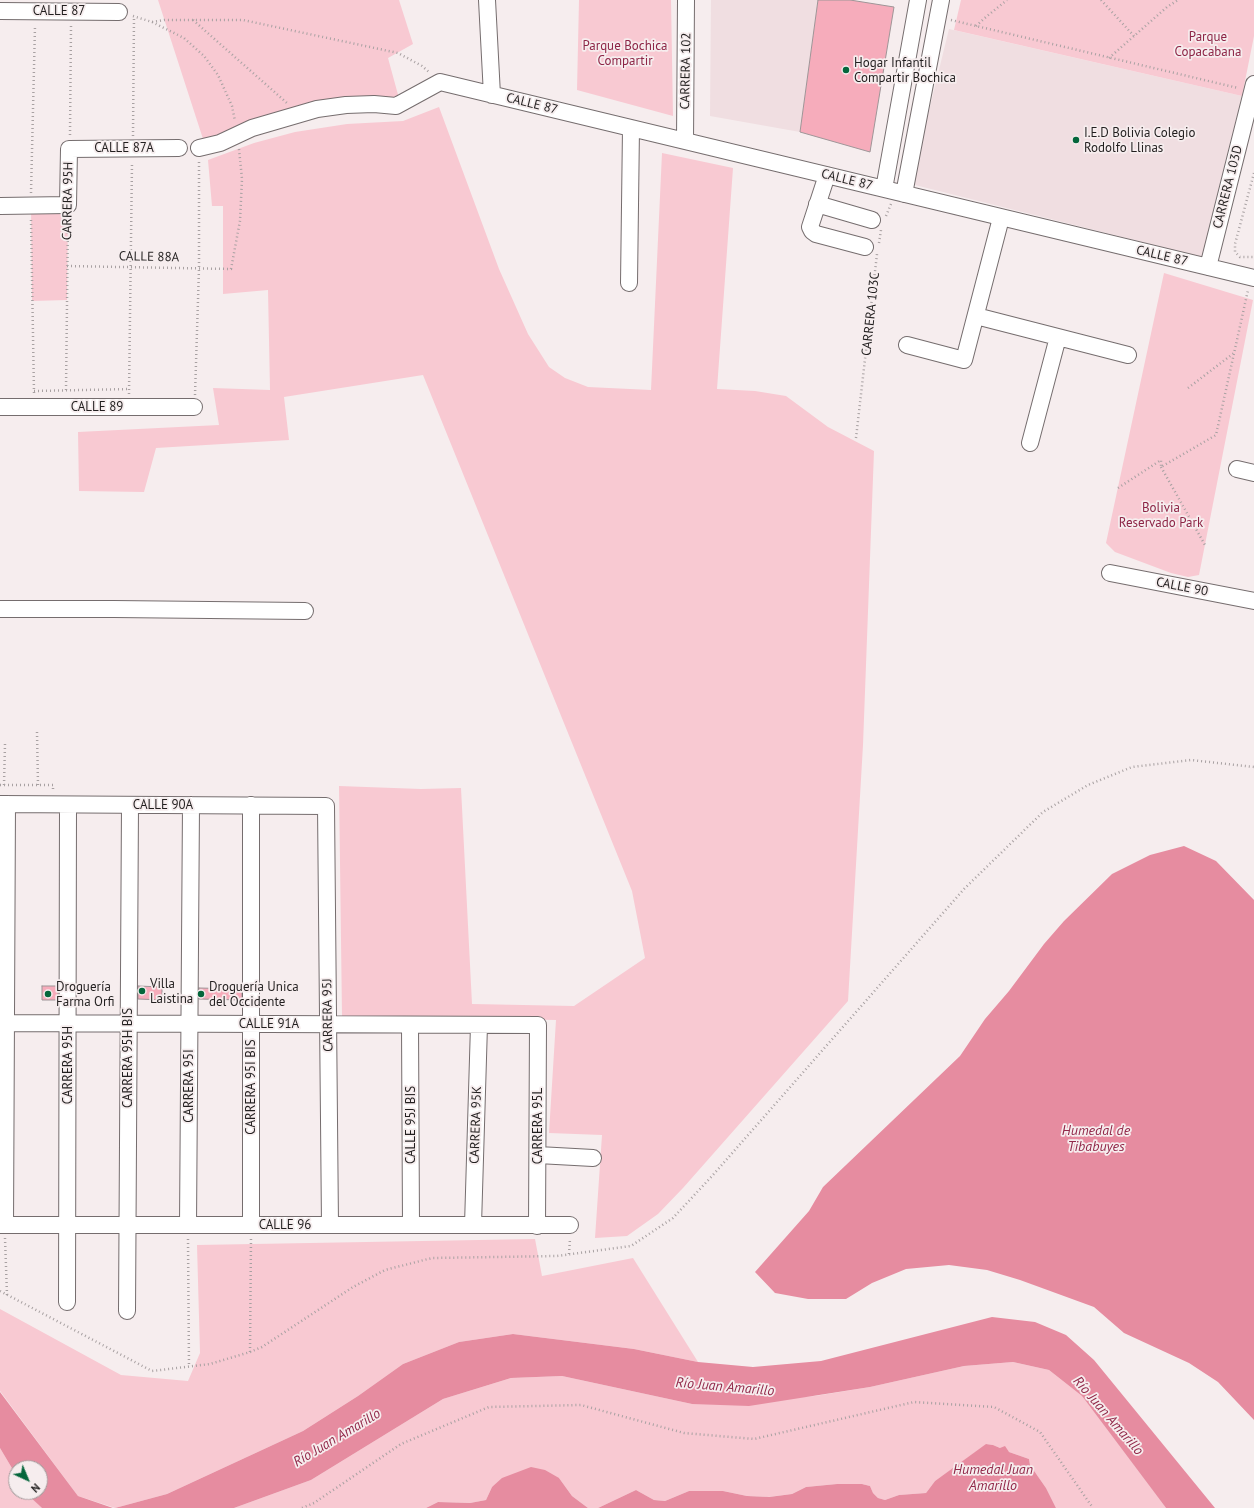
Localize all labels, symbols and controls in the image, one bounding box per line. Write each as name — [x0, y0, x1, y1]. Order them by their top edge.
street label: CALLE 87 — [33, 3, 85, 19]
park label: Parque Copacabana — [1175, 29, 1241, 60]
street label: CARRERA 102 — [678, 32, 694, 110]
park label: Parque Bochica Compartir — [582, 38, 668, 69]
place label: Hogar Infantil Compartir Bochica — [854, 55, 956, 86]
marker: Hogar Infantil Compartir Bochica — [841, 65, 851, 75]
street label: CALLE 87 — [505, 90, 559, 118]
place label: I.E.D Bolivia Colegio Rodolfo Llinas — [1084, 125, 1195, 156]
marker: I.E.D Bolivia Colegio Rodolfo Llinas — [1071, 135, 1081, 145]
street label: CALLE 87A — [94, 140, 154, 156]
street label: CARRERA 103D — [1210, 144, 1246, 230]
street label: CARRERA 95H — [60, 162, 76, 240]
street label: CALLE 87 — [820, 166, 874, 194]
street label: CALLE 87 — [1135, 242, 1189, 270]
street label: CALLE 88A — [119, 249, 179, 265]
street label: CARRERA 103C — [859, 271, 883, 357]
street label: CALLE 89 — [71, 399, 123, 415]
park label: Bolivia Reservado Park — [1119, 500, 1203, 531]
street label: CALLE 90 — [1155, 574, 1209, 600]
street label: CALLE 90A — [133, 797, 193, 813]
place label: Villa Laistina — [150, 976, 193, 1007]
street label: CARRERA 95J — [320, 978, 336, 1052]
place label: Droguería Farma Orfi — [56, 979, 114, 1010]
place label: Droguería Unica del Occidente — [209, 979, 299, 1010]
marker: Villa Laistina — [137, 986, 147, 996]
marker: Droguería Farma Orfi — [43, 989, 53, 999]
marker: Droguería Unica del Occidente — [196, 989, 206, 999]
street label: CARRERA 95H BIS — [120, 1008, 136, 1108]
street label: CALLE 91A — [239, 1016, 299, 1032]
street label: CARRERA 95H — [60, 1026, 76, 1104]
street label: CARRERA 95I BIS — [243, 1039, 259, 1135]
street label: CARRERA 95I — [181, 1049, 197, 1123]
street label: CALLE 95J BIS — [403, 1086, 419, 1164]
street label: CARRERA 95K — [467, 1086, 485, 1164]
street label: CARRERA 95L — [530, 1088, 546, 1164]
water label: Humedal de Tibabuyes — [1062, 1123, 1130, 1156]
street label: CALLE 96 — [259, 1217, 311, 1233]
water label: Río Juan Amarillo — [1069, 1373, 1147, 1459]
water label: Río Juan Amarillo — [675, 1374, 775, 1400]
water label: Río Juan Amarillo — [290, 1405, 384, 1471]
north arrow — [8, 1460, 48, 1500]
water label: Humedal Juan Amarillo — [953, 1462, 1033, 1494]
text: N — [28, 1480, 43, 1495]

